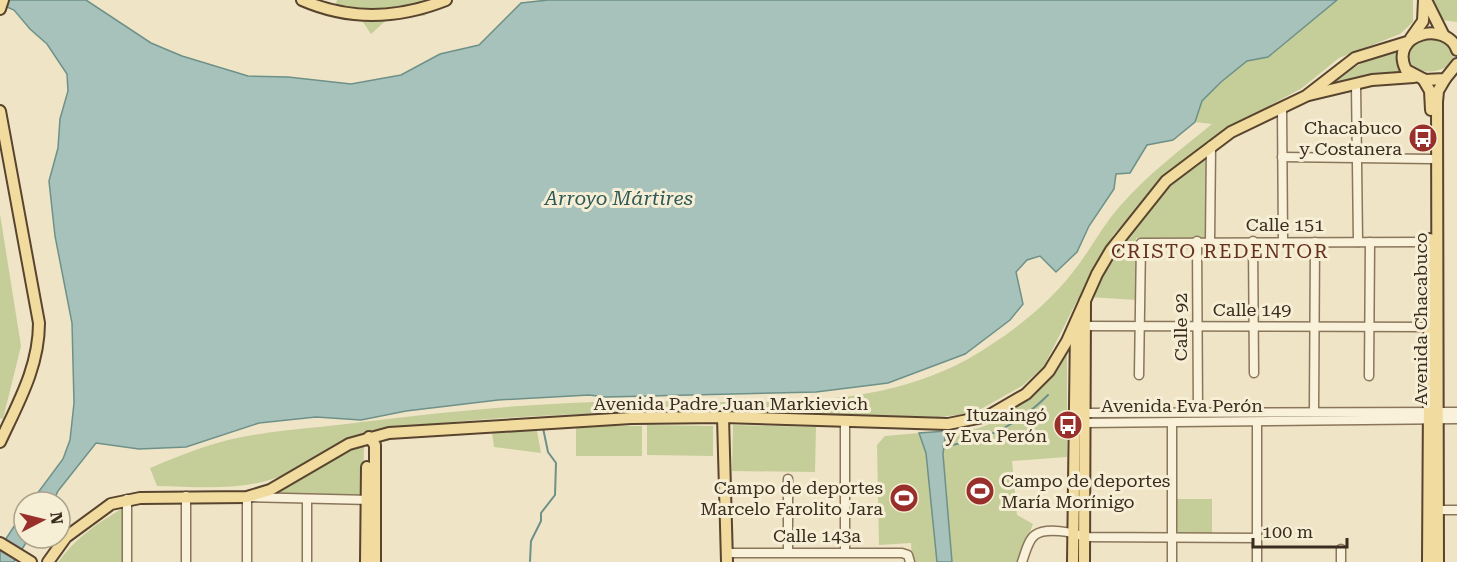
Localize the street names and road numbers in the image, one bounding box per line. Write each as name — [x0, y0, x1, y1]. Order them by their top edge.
street label: Calle 151 — [1246, 214, 1324, 235]
street label: Avenida Chacabuco — [1410, 232, 1431, 406]
street label: Calle 92 — [1170, 293, 1191, 361]
street label: Calle 149 — [1213, 299, 1291, 320]
street label: Avenida Padre Juan Markievich — [594, 393, 869, 414]
street label: Avenida Eva Perón — [1101, 395, 1263, 416]
street label: Calle 143a — [773, 525, 861, 546]

